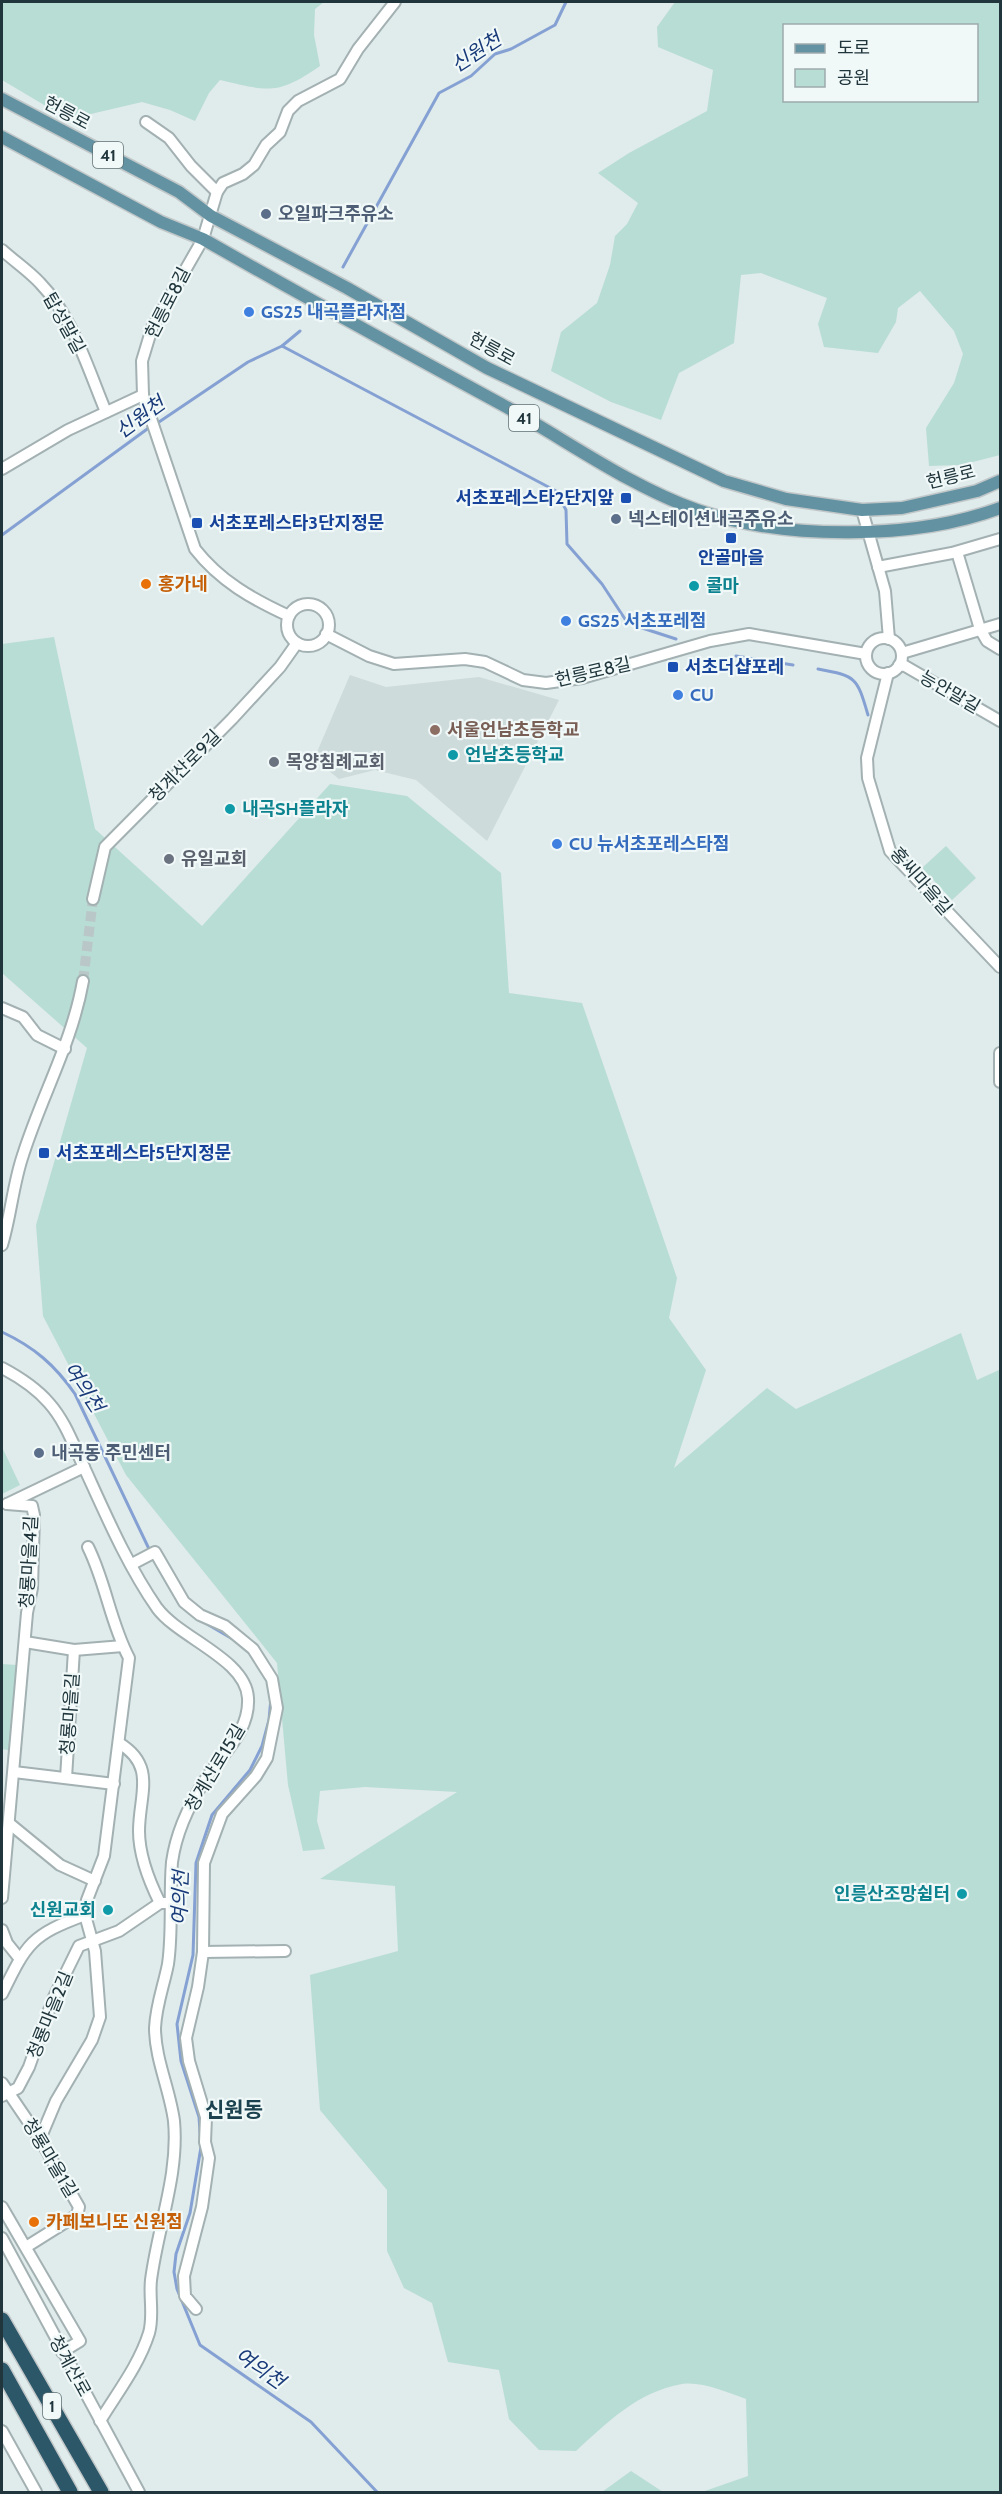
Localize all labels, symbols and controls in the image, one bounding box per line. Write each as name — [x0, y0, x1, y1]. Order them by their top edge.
legend — [783, 24, 978, 102]
water label: 신원천 — [446, 25, 508, 77]
text: 도로 — [837, 37, 870, 59]
text: 공원 — [837, 67, 870, 89]
street label: 헌릉로 — [40, 92, 94, 134]
road number: 41 — [93, 142, 123, 168]
place label: 오일파크주유소 — [278, 203, 394, 225]
marker: 오일파크주유소 — [259, 207, 273, 221]
street label: 헌릉로8길 — [141, 264, 195, 342]
street label: 탑성말길 — [38, 289, 90, 357]
place label: GS25 내곡플라자점 — [261, 301, 406, 323]
marker: GS25 내곡플라자점 — [242, 305, 256, 319]
street label: 헌릉로 — [465, 327, 519, 371]
water label: 신원천 — [111, 390, 171, 443]
road number: 41 — [509, 405, 539, 431]
street label: 헌릉로 — [924, 460, 978, 494]
place label: 서초포레스타2단지앞 — [455, 487, 614, 509]
marker: 서초포레스타2단지앞 — [619, 491, 633, 505]
place label: 넥스테이션내곡주유소 — [628, 508, 794, 530]
place label: 서초포레스타3단지정문 — [209, 512, 384, 534]
marker: 넥스테이션내곡주유소 — [609, 512, 623, 526]
marker: 서초포레스타3단지정문 — [190, 516, 204, 530]
marker: 안골마을 — [724, 531, 738, 545]
place label: 안골마을 — [698, 547, 764, 569]
place label: 홍가네 — [158, 573, 208, 595]
place label: 콜마 — [706, 575, 740, 597]
marker: 홍가네 — [139, 577, 153, 591]
marker: 콜마 — [687, 579, 701, 593]
place label: GS25 서초포레점 — [578, 610, 706, 632]
marker: GS25 서초포레점 — [559, 614, 573, 628]
street label: 헌릉로8길 — [553, 653, 633, 691]
place label: 서초더샵포레 — [685, 656, 784, 678]
marker: 서초더샵포레 — [666, 660, 680, 674]
street label: 능안말길 — [916, 666, 984, 718]
place label: CU — [690, 684, 714, 706]
marker: CU — [671, 688, 685, 702]
place label: 서울언남초등학교 — [447, 719, 579, 741]
marker: 서울언남초등학교 — [428, 723, 442, 737]
street label: 청계산로9길 — [144, 725, 226, 807]
place label: 언남초등학교 — [465, 744, 564, 766]
marker: 언남초등학교 — [446, 748, 460, 762]
place label: 목양침례교회 — [286, 751, 385, 773]
marker: 목양침례교회 — [267, 755, 281, 769]
place label: 내곡SH플라자 — [242, 798, 349, 820]
marker: 내곡SH플라자 — [223, 802, 237, 816]
place label: CU 뉴서초포레스타점 — [569, 833, 729, 855]
marker: CU 뉴서초포레스타점 — [550, 837, 564, 851]
street label: 홍씨마을길 — [886, 843, 956, 919]
place label: 유일교회 — [181, 848, 247, 870]
marker: 유일교회 — [162, 852, 176, 866]
place label: 서초포레스타5단지정문 — [56, 1142, 231, 1164]
marker: 서초포레스타5단지정문 — [37, 1146, 51, 1160]
water label: 여의천 — [59, 1357, 111, 1419]
place label: 내곡동 주민센터 — [51, 1442, 171, 1464]
marker: 내곡동 주민센터 — [32, 1446, 46, 1460]
street label: 청룡마을4길 — [16, 1515, 42, 1609]
street label: 청룡마을길 — [56, 1672, 84, 1756]
street label: 청계산로15길 — [180, 1720, 250, 1816]
water label: 여의천 — [167, 1867, 193, 1926]
place label: 인릉산조망쉼터 — [834, 1883, 950, 1905]
marker: 인릉산조망쉼터 — [955, 1887, 969, 1901]
place label: 신원교회 — [30, 1899, 96, 1921]
marker: 신원교회 — [101, 1903, 115, 1917]
street label: 청룡마을2길 — [23, 1968, 77, 2062]
district label: 신원동 — [205, 2097, 263, 2122]
street label: 청룡마을1길 — [18, 2114, 82, 2202]
place label: 카페보니또 신원점 — [46, 2211, 183, 2233]
marker: 카페보니또 신원점 — [27, 2215, 41, 2229]
street label: 청계산로 — [44, 2332, 96, 2400]
water label: 여의천 — [231, 2342, 292, 2395]
road number: 1 — [43, 2393, 61, 2419]

